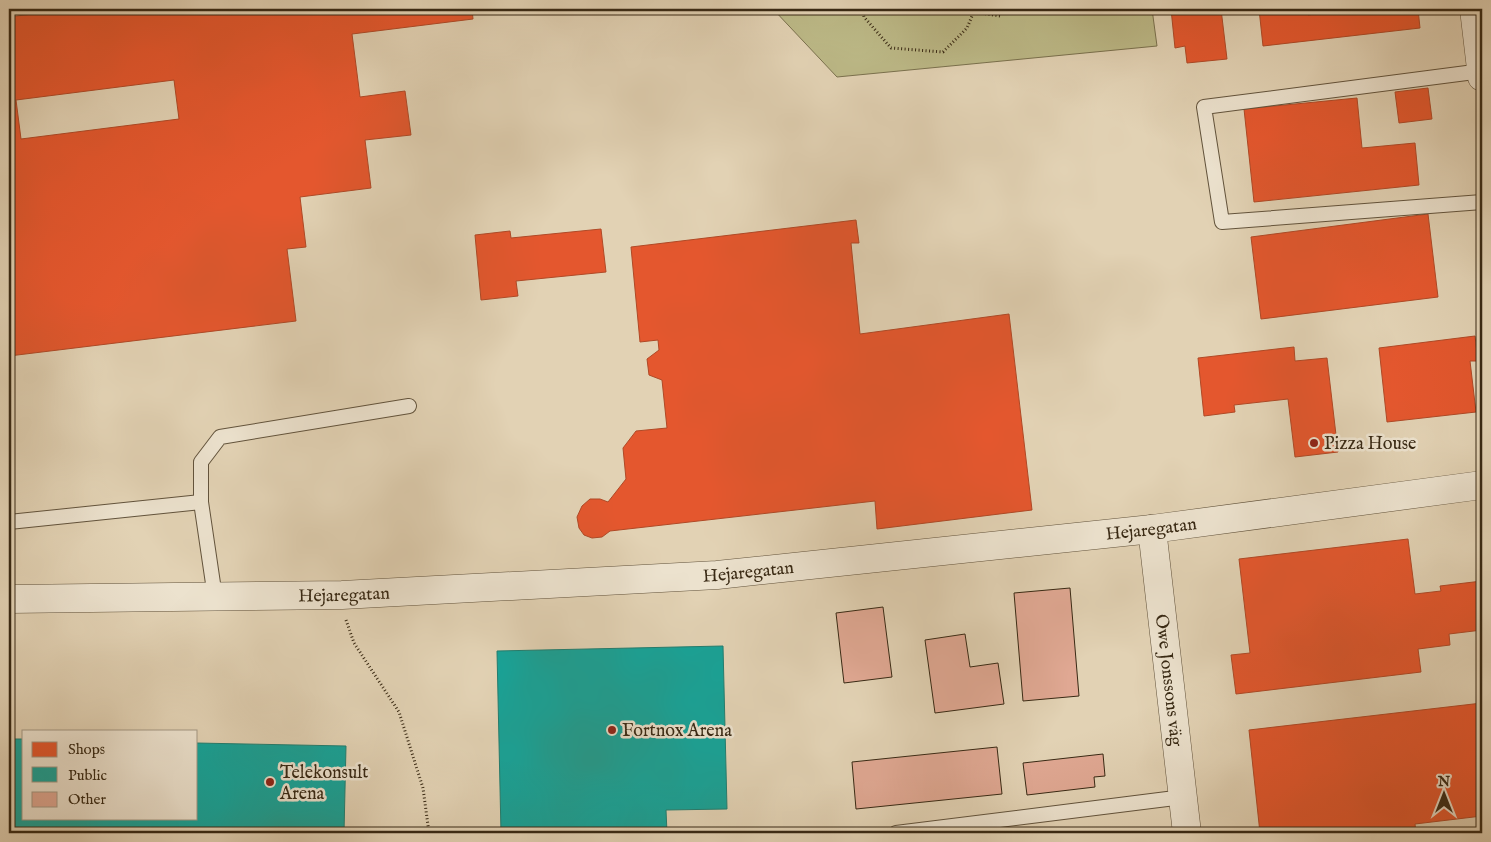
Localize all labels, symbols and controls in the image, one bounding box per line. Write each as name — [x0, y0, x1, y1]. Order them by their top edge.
place label: Pizza House — [1324, 433, 1416, 456]
marker: Pizza House — [1308, 437, 1320, 449]
street label: Hejaregatan — [1104, 513, 1199, 547]
street label: Hejaregatan — [702, 557, 796, 589]
street label: Hejaregatan — [298, 582, 391, 609]
street label: Owe Jonssons väg — [1149, 613, 1187, 748]
place label: Fortnox Arena — [622, 720, 732, 743]
marker: Fortnox Arena — [606, 724, 618, 736]
legend — [22, 730, 198, 820]
text: Shops — [68, 740, 105, 759]
place label: Telekonsult Arena — [279, 762, 368, 806]
text: Public — [68, 766, 107, 785]
north arrow — [1418, 770, 1468, 820]
text: N — [1437, 773, 1450, 791]
marker: Telekonsult Arena — [264, 776, 276, 788]
text: Other — [68, 790, 106, 809]

